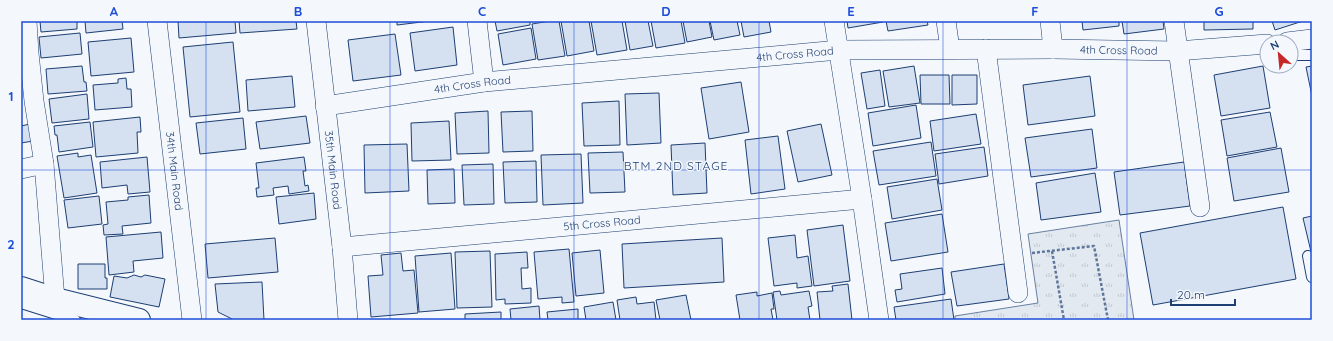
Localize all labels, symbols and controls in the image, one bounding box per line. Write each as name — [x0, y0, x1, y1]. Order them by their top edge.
text: A — [110, 3, 119, 19]
text: B — [294, 3, 302, 19]
text: C — [478, 3, 486, 19]
text: D — [661, 3, 671, 19]
text: E — [847, 3, 855, 19]
text: F — [1031, 3, 1039, 19]
text: G — [1214, 3, 1224, 19]
north arrow — [1259, 34, 1299, 74]
text: N — [1268, 37, 1281, 53]
street label: 4th Cross Road — [1080, 42, 1158, 58]
street label: 4th Cross Road — [756, 44, 834, 64]
street label: 4th Cross Road — [433, 73, 511, 96]
text: 1 — [8, 88, 14, 104]
street label: 35th Main Road — [322, 130, 345, 210]
street label: 34th Main Road — [163, 131, 186, 211]
district label: BTM 2ND STAGE — [624, 158, 728, 173]
street label: 5th Cross Road — [563, 212, 641, 234]
text: 2 — [7, 236, 15, 252]
scale bar — [1171, 281, 1235, 307]
text: 20 m — [1177, 287, 1205, 302]

